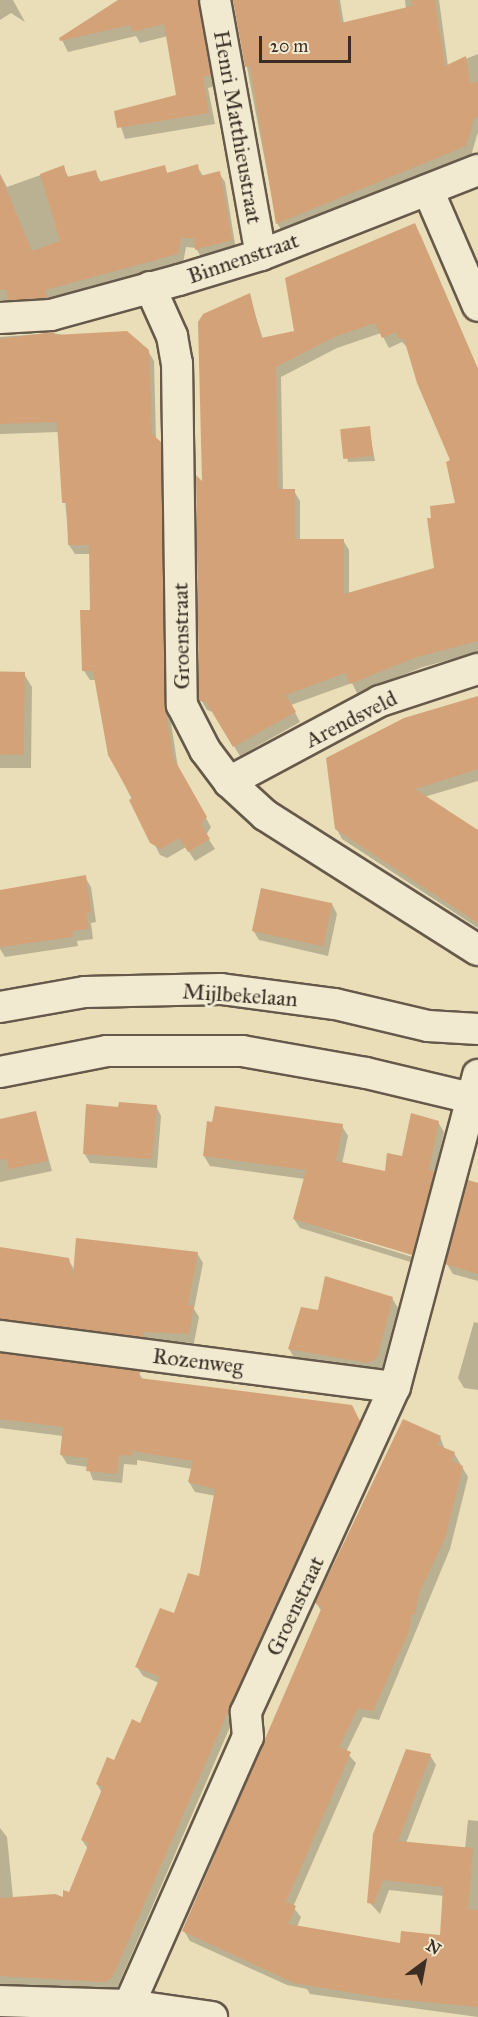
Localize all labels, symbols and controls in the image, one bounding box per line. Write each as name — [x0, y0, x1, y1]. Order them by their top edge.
scale bar — [262, 24, 354, 62]
street label: Henri Matthieustraat — [208, 28, 268, 226]
text: 20 m — [270, 35, 308, 57]
street label: Binnenstraat — [184, 227, 302, 289]
street label: Groenstraat — [167, 582, 195, 690]
street label: Arendsveld — [301, 685, 401, 753]
street label: Mijlbekelaan — [182, 978, 298, 1012]
street label: Rozenweg — [151, 1342, 245, 1380]
street label: Groenstraat — [260, 1552, 330, 1660]
north arrow — [394, 1933, 454, 1993]
text: N — [423, 1936, 445, 1959]

